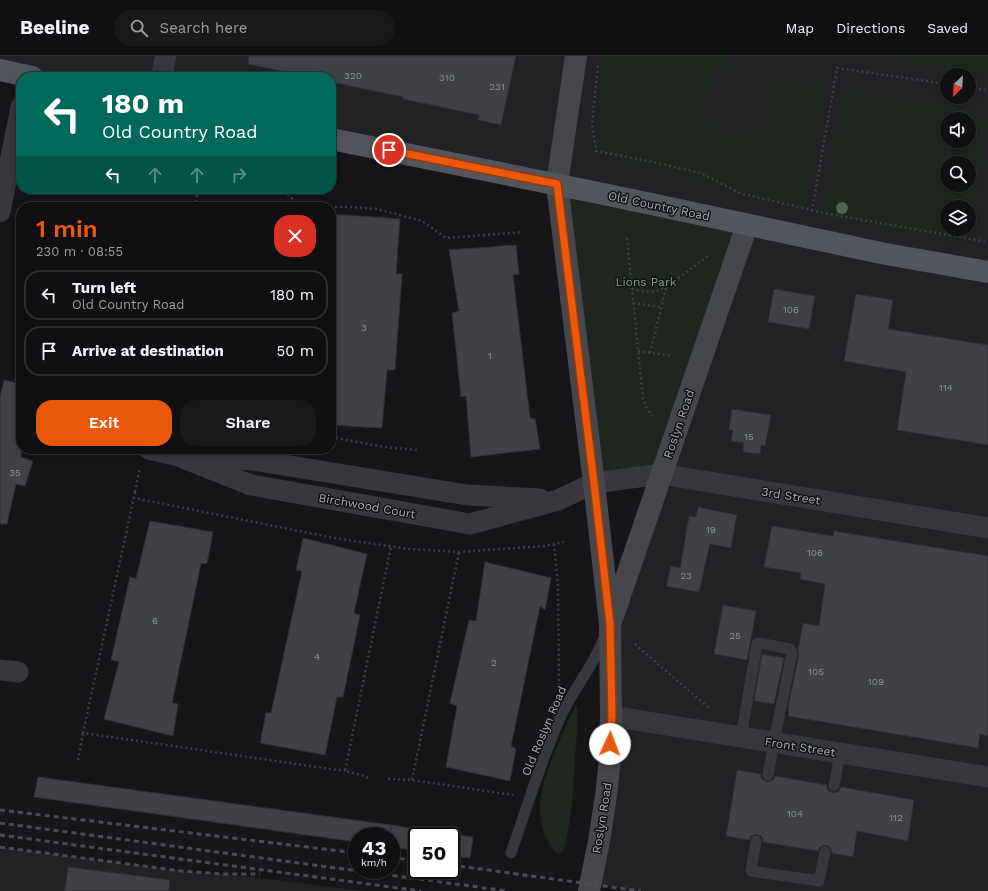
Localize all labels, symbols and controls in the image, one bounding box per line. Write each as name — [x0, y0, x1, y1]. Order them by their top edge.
search box — [114, 10, 394, 46]
text: Beeline — [20, 16, 90, 39]
icon: search — [128, 17, 150, 39]
text: Search here — [160, 19, 247, 37]
text: Map — [786, 20, 814, 36]
text: Directions — [836, 20, 905, 36]
text: Saved — [927, 20, 968, 36]
north arrow — [940, 68, 976, 104]
map controls — [940, 68, 976, 236]
house number: 320 — [344, 70, 362, 81]
house number: 310 — [439, 72, 455, 83]
house number: 231 — [489, 81, 505, 92]
text: 180 m — [102, 87, 184, 120]
icon: left — [36, 88, 88, 140]
button: sound — [940, 112, 976, 148]
text: Old Country Road — [102, 121, 257, 142]
pin — [372, 133, 406, 167]
icon: arrive — [378, 139, 400, 161]
button: search — [940, 156, 976, 192]
icon: left — [102, 164, 124, 186]
icon: ahead — [144, 164, 166, 186]
icon: ahead — [186, 164, 208, 186]
icon: right — [228, 164, 250, 186]
street label: Old Country Road — [607, 188, 711, 224]
button: layers — [940, 200, 976, 236]
text: 1 min — [36, 215, 98, 243]
button: close — [274, 215, 316, 257]
text: 230 m · 08:55 — [36, 244, 123, 259]
park label: Lions Park — [615, 275, 677, 289]
text: Turn left — [72, 279, 136, 297]
icon: left — [38, 284, 60, 306]
text: 180 m — [270, 286, 314, 304]
text: Old Country Road — [72, 297, 184, 312]
house number: 106 — [783, 304, 799, 315]
house number: 3 — [361, 322, 367, 333]
icon: arrive — [38, 340, 60, 362]
text: Arrive at destination — [72, 342, 224, 360]
text: 50 m — [277, 342, 314, 360]
house number: 1 — [488, 350, 492, 361]
house number: 114 — [939, 382, 953, 393]
street label: Roslyn Road — [661, 388, 697, 460]
button: Exit — [36, 400, 172, 446]
button: Share — [180, 400, 316, 446]
house number: 15 — [744, 431, 754, 442]
house number: 35 — [9, 467, 21, 478]
street label: 3rd Street — [761, 484, 821, 508]
street label: Birchwood Court — [318, 491, 416, 521]
house number: 19 — [706, 524, 716, 535]
house number: 106 — [807, 547, 823, 558]
house number: 23 — [680, 570, 692, 581]
house number: 6 — [152, 615, 158, 626]
house number: 25 — [729, 630, 741, 641]
house number: 4 — [314, 651, 320, 662]
house number: 2 — [491, 657, 497, 668]
house number: 105 — [808, 666, 824, 677]
house number: 109 — [868, 676, 884, 687]
street label: Old Roslyn Road — [519, 684, 569, 778]
position arrow — [589, 723, 631, 765]
street label: Front Street — [764, 735, 836, 759]
street label: Roslyn Road — [589, 782, 615, 854]
house number: 104 — [787, 808, 803, 819]
house number: 112 — [889, 812, 903, 823]
speed limit sign: 50 — [408, 827, 460, 879]
text: 43 — [362, 836, 386, 860]
text: km/h — [361, 857, 387, 868]

